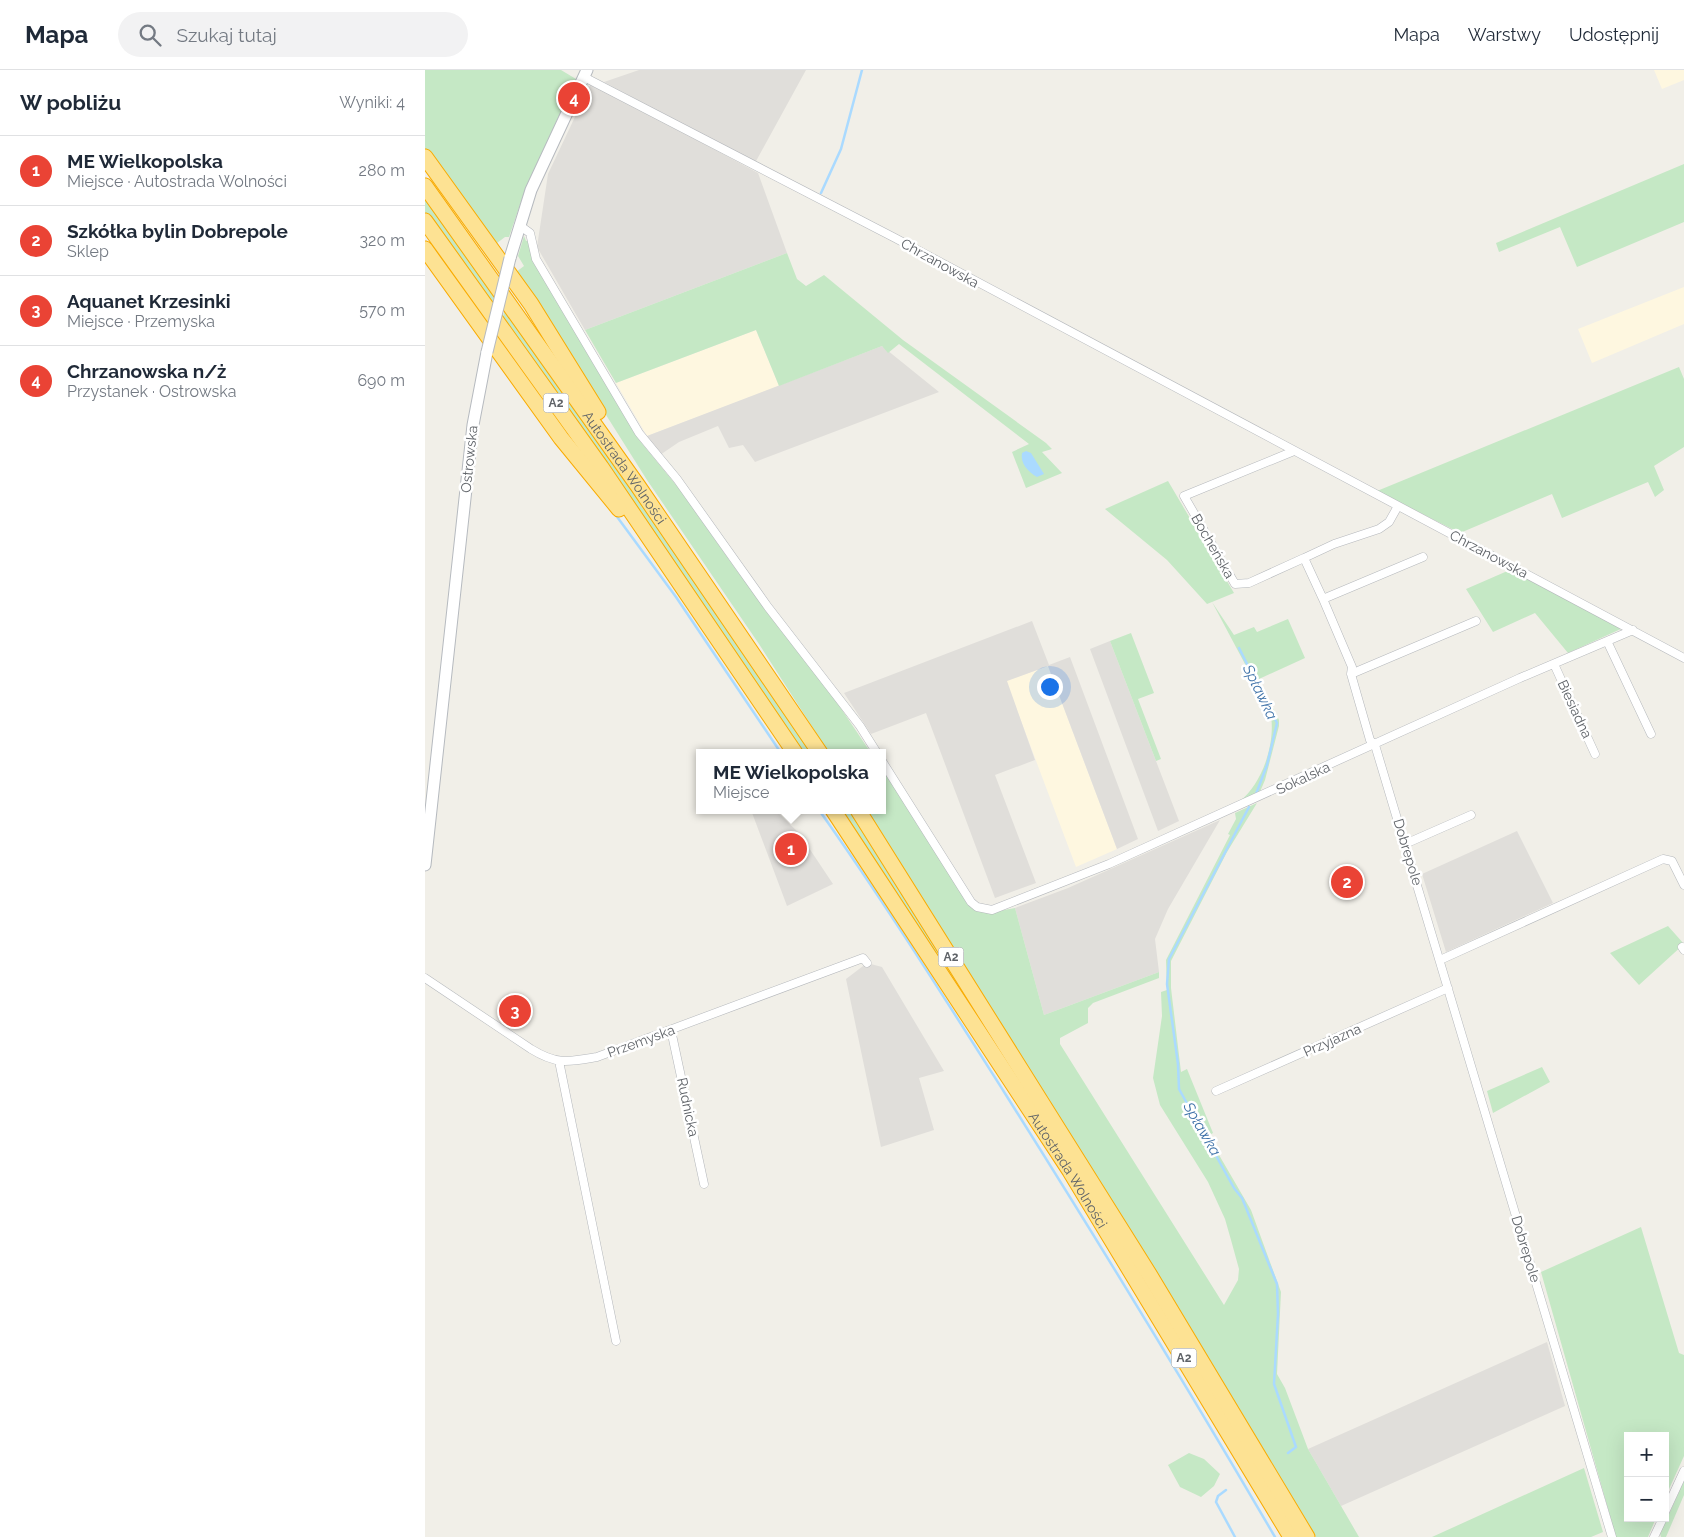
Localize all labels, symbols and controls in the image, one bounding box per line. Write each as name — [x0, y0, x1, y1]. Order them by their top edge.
search box — [118, 12, 468, 57]
text: Mapa — [25, 20, 88, 49]
icon: search — [136, 21, 164, 49]
text: Szukaj tutaj — [176, 24, 277, 46]
text: Mapa — [1393, 24, 1440, 45]
text: Warstwy — [1468, 24, 1541, 45]
text: Udostępnij — [1569, 24, 1659, 45]
pin: 4 — [558, 79, 590, 117]
text: W pobliżu — [20, 90, 121, 115]
text: Wyniki: 4 — [339, 93, 405, 112]
text: ME Wielkopolska — [67, 150, 223, 172]
text: 1 — [32, 161, 40, 180]
text: 280 m — [359, 161, 405, 180]
text: Miejsce · Autostrada Wolności — [67, 172, 287, 191]
text: Szkółka bylin Dobrepole — [67, 220, 288, 242]
text: 2 — [31, 231, 41, 250]
text: 320 m — [360, 231, 405, 250]
street label: Chrzanowska — [898, 235, 982, 291]
text: Sklep — [67, 242, 109, 261]
text: Aquanet Krzesinki — [67, 290, 231, 312]
text: 3 — [32, 301, 40, 320]
text: 570 m — [359, 301, 405, 320]
text: Miejsce · Przemyska — [67, 312, 215, 331]
text: Chrzanowska n/ż — [67, 360, 226, 382]
text: 4 — [31, 371, 41, 390]
text: 690 m — [357, 371, 405, 390]
text: Przystanek · Ostrowska — [67, 382, 236, 401]
road number: A2 — [543, 393, 569, 412]
street label: Autostrada Wolności — [579, 408, 669, 527]
street label: Ostrowska — [458, 424, 480, 494]
street label: Bocheńska — [1188, 511, 1238, 581]
street label: Chrzanowska — [1447, 527, 1531, 581]
water label: Spławka — [1239, 661, 1281, 723]
your location — [1037, 674, 1063, 700]
street label: Biesiadna — [1555, 677, 1595, 741]
popup — [696, 749, 886, 814]
street label: Sokalska — [1274, 759, 1332, 797]
text: ME Wielkopolska — [713, 761, 869, 783]
text: Miejsce — [713, 783, 769, 802]
street label: Dobrepole — [1390, 817, 1426, 887]
pin: 1 — [775, 830, 807, 868]
pin: 2 — [1331, 863, 1363, 901]
road number: A2 — [939, 948, 963, 966]
pin: 3 — [499, 992, 531, 1030]
street label: Przyjazna — [1301, 1020, 1363, 1060]
street label: Przemyska — [605, 1021, 677, 1061]
street label: Rudnicka — [674, 1076, 702, 1138]
water label: Spławka — [1179, 1098, 1225, 1159]
street label: Autostrada Wolności — [1026, 1109, 1111, 1231]
street label: Dobrepole — [1508, 1214, 1544, 1284]
road number: A2 — [1171, 1348, 1197, 1368]
map controls — [1624, 1432, 1669, 1522]
button: + — [1624, 1432, 1669, 1477]
button: − — [1624, 1477, 1669, 1522]

